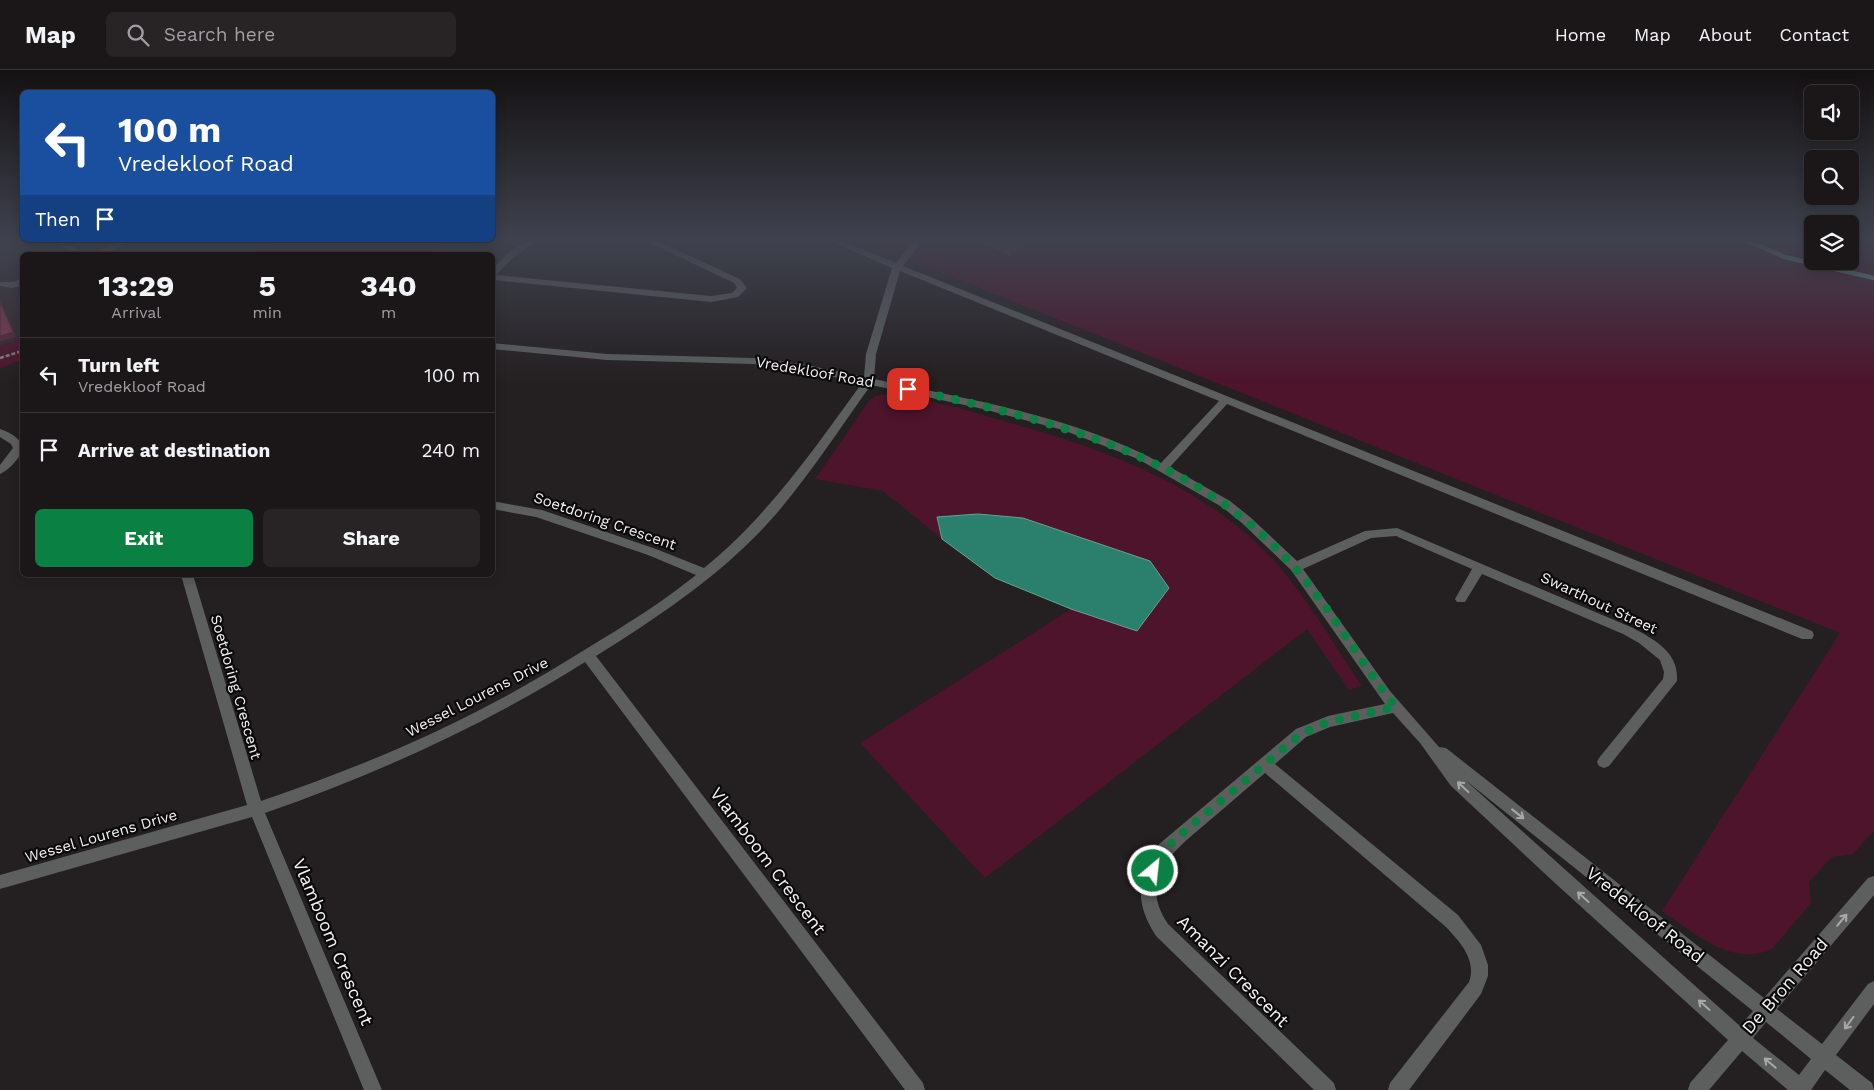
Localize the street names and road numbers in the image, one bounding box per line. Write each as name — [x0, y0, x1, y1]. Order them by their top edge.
street label: Vredekloof Road — [754, 353, 876, 391]
street label: Soetdoring Crescent — [531, 488, 679, 554]
street label: Swarthout Street — [1538, 568, 1661, 638]
street label: Soetdoring Crescent — [207, 613, 265, 762]
street label: Wessel Lourens Drive — [403, 653, 551, 741]
street label: Vlamboom Crescent — [706, 783, 831, 939]
street label: Wessel Lourens Drive — [23, 806, 179, 866]
street label: Vlamboom Crescent — [289, 855, 378, 1029]
street label: Vredekloof Road — [1582, 862, 1708, 967]
street label: Amanzi Crescent — [1173, 910, 1294, 1031]
street label: De Bron Road — [1737, 933, 1832, 1038]

